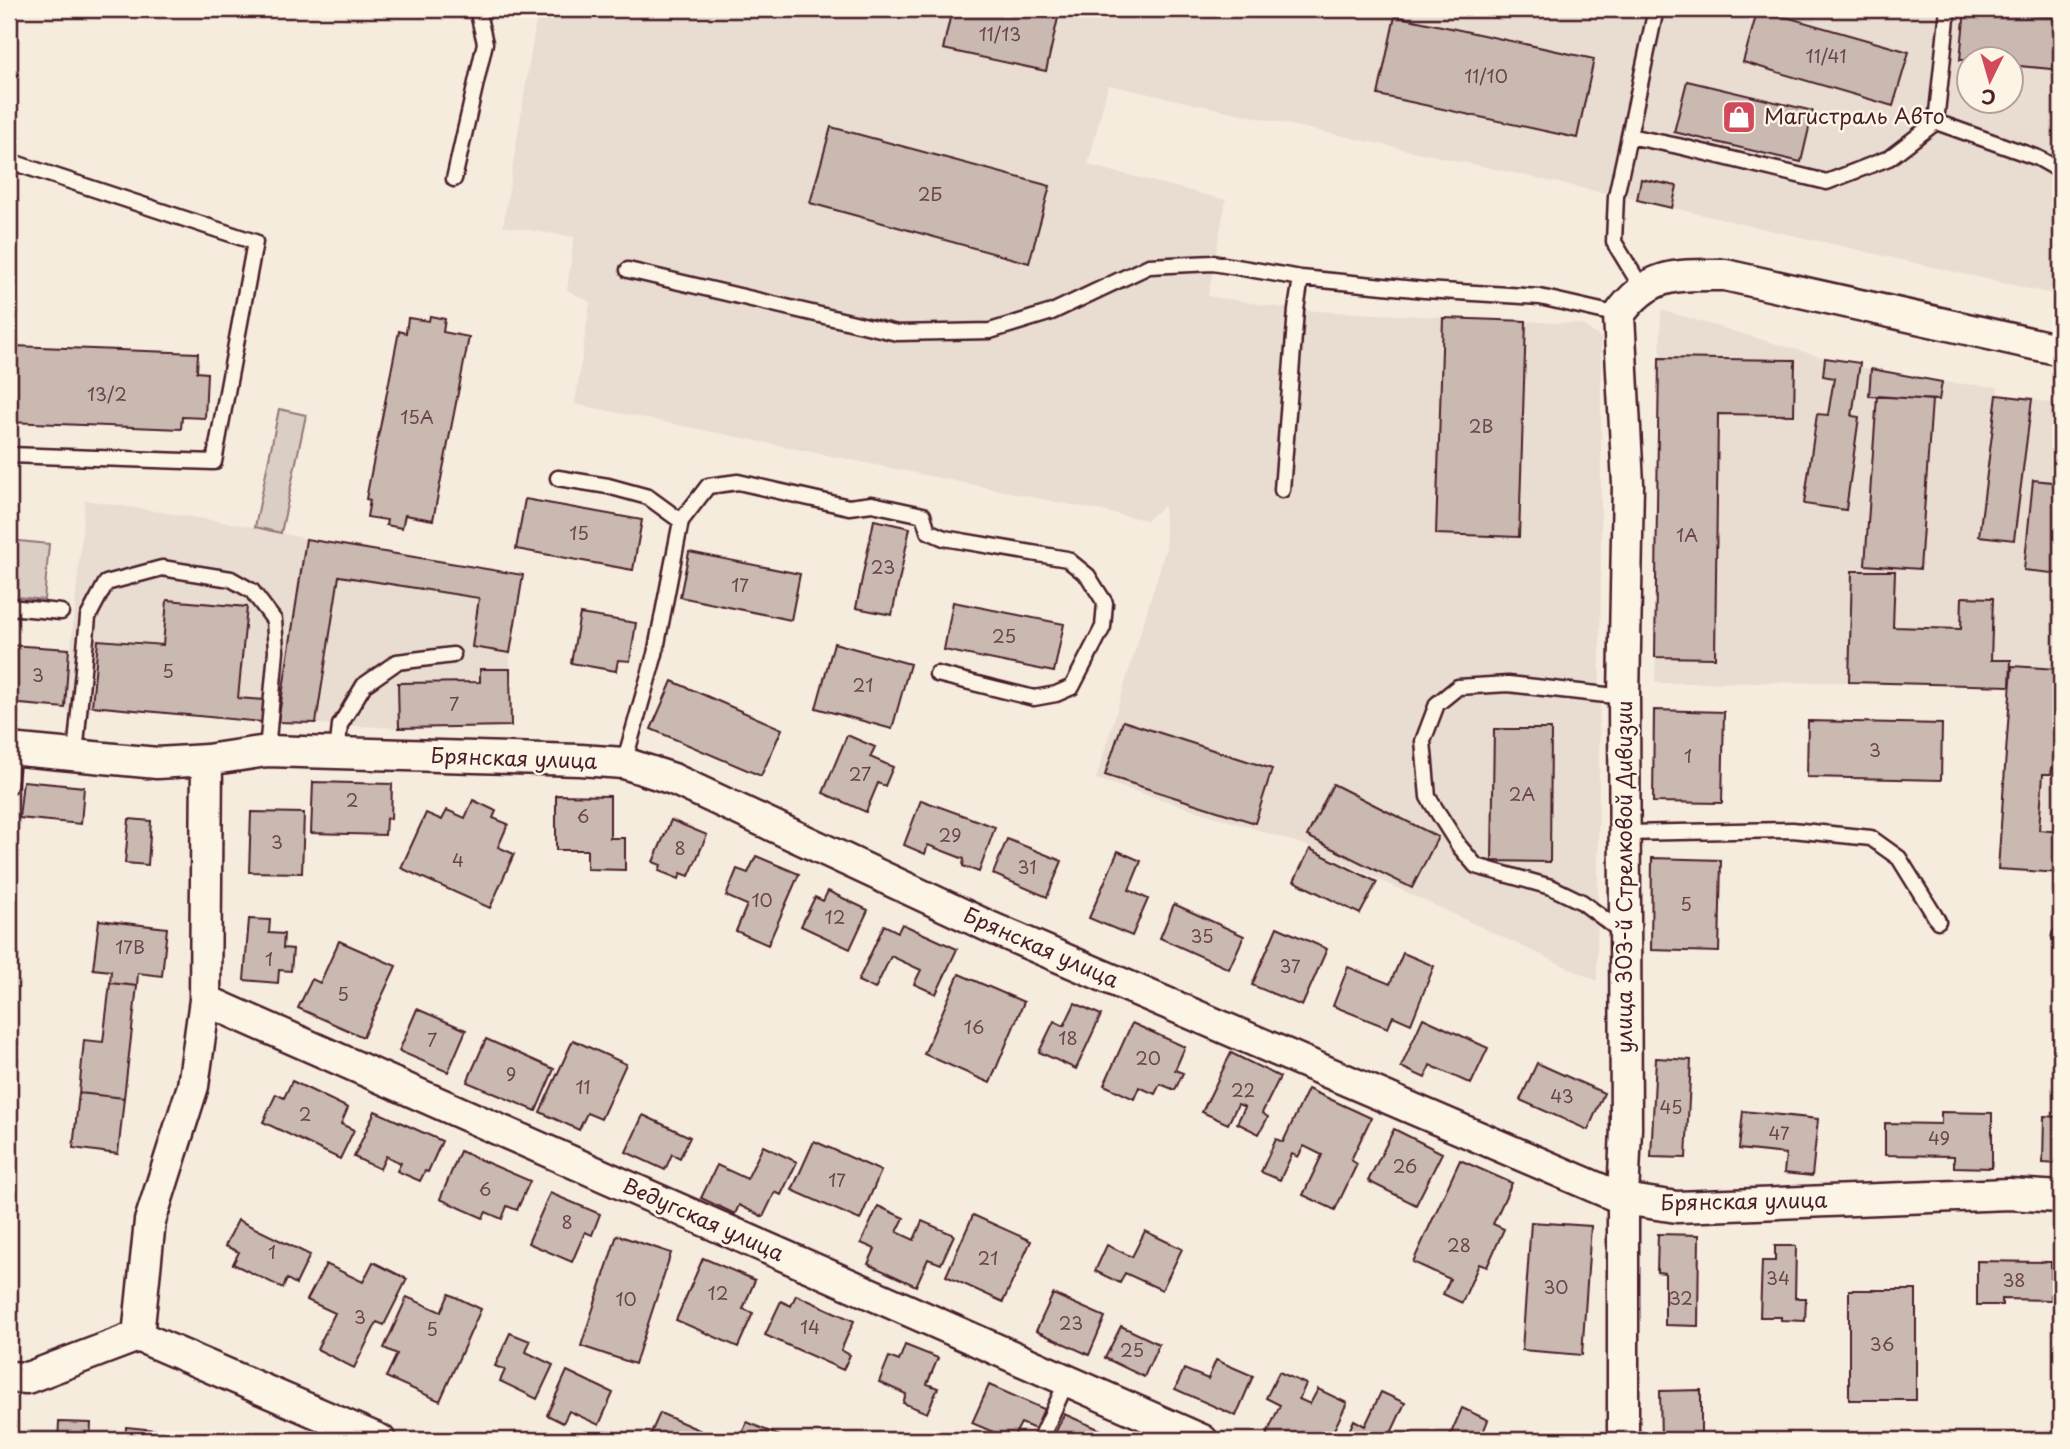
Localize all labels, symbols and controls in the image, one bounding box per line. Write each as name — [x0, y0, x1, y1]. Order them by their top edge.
house number: 11/13 — [979, 20, 1021, 47]
house number: 11/41 — [1806, 42, 1846, 69]
north arrow — [1954, 46, 2024, 116]
house number: 11/10 — [1464, 62, 1508, 89]
text: С — [1980, 83, 1997, 113]
shop icon: Магистраль Авто — [1720, 98, 1758, 136]
place label: Магистраль Авто — [1764, 99, 1945, 131]
house number: 2Б — [918, 180, 942, 207]
house number: 13/2 — [87, 380, 127, 407]
house number: 15А — [400, 403, 434, 430]
house number: 2В — [1469, 412, 1493, 439]
house number: 15 — [569, 519, 589, 546]
house number: 1А — [1676, 521, 1698, 548]
house number: 23 — [871, 553, 895, 580]
house number: 17 — [731, 571, 749, 598]
house number: 25 — [992, 622, 1016, 649]
house number: 5 — [162, 657, 174, 684]
house number: 3 — [32, 661, 44, 688]
house number: 21 — [853, 671, 873, 698]
house number: 7 — [449, 690, 459, 717]
street label: улица 303-й Стрелковой Дивизии — [1607, 701, 1639, 1053]
house number: 3 — [1869, 736, 1881, 763]
street label: Брянская улица — [430, 738, 599, 776]
house number: 1 — [1684, 742, 1692, 769]
house number: 27 — [849, 760, 871, 787]
house number: 2А — [1509, 780, 1535, 807]
house number: 2 — [346, 786, 358, 813]
house number: 6 — [577, 802, 589, 829]
house number: 29 — [939, 821, 961, 848]
house number: 3 — [271, 828, 283, 855]
house number: 8 — [674, 834, 686, 861]
house number: 4 — [452, 846, 464, 873]
house number: 31 — [1018, 853, 1036, 880]
house number: 10 — [751, 886, 773, 913]
house number: 5 — [1680, 890, 1692, 917]
street label: Брянская улица — [959, 898, 1125, 995]
house number: 12 — [825, 903, 845, 930]
house number: 35 — [1190, 922, 1214, 949]
house number: 17В — [115, 933, 145, 960]
house number: 1 — [265, 945, 273, 972]
house number: 37 — [1279, 952, 1301, 979]
house number: 5 — [337, 980, 349, 1007]
house number: 16 — [964, 1013, 984, 1040]
house number: 18 — [1058, 1024, 1078, 1051]
house number: 7 — [427, 1026, 437, 1053]
house number: 20 — [1135, 1044, 1161, 1071]
house number: 9 — [506, 1060, 516, 1087]
house number: 11 — [575, 1073, 591, 1100]
house number: 22 — [1231, 1076, 1255, 1103]
house number: 43 — [1550, 1082, 1574, 1109]
house number: 45 — [1660, 1093, 1683, 1120]
house number: 2 — [299, 1100, 311, 1127]
house number: 47 — [1768, 1119, 1790, 1146]
house number: 49 — [1928, 1124, 1950, 1151]
house number: 26 — [1393, 1152, 1417, 1179]
house number: 17 — [828, 1166, 846, 1193]
street label: Ведугская улица — [618, 1168, 790, 1268]
house number: 6 — [479, 1175, 491, 1202]
street label: Брянская улица — [1660, 1183, 1828, 1217]
house number: 8 — [561, 1208, 573, 1235]
house number: 28 — [1447, 1231, 1471, 1258]
house number: 1 — [268, 1238, 276, 1265]
house number: 21 — [978, 1244, 998, 1271]
house number: 34 — [1766, 1264, 1790, 1291]
house number: 38 — [2002, 1266, 2026, 1293]
house number: 30 — [1543, 1273, 1569, 1300]
house number: 12 — [708, 1279, 728, 1306]
house number: 32 — [1669, 1284, 1693, 1311]
house number: 10 — [615, 1285, 637, 1312]
house number: 3 — [354, 1303, 366, 1330]
house number: 23 — [1059, 1309, 1083, 1336]
house number: 14 — [800, 1313, 820, 1340]
house number: 5 — [426, 1315, 438, 1342]
house number: 36 — [1870, 1330, 1894, 1357]
house number: 25 — [1120, 1336, 1144, 1363]

